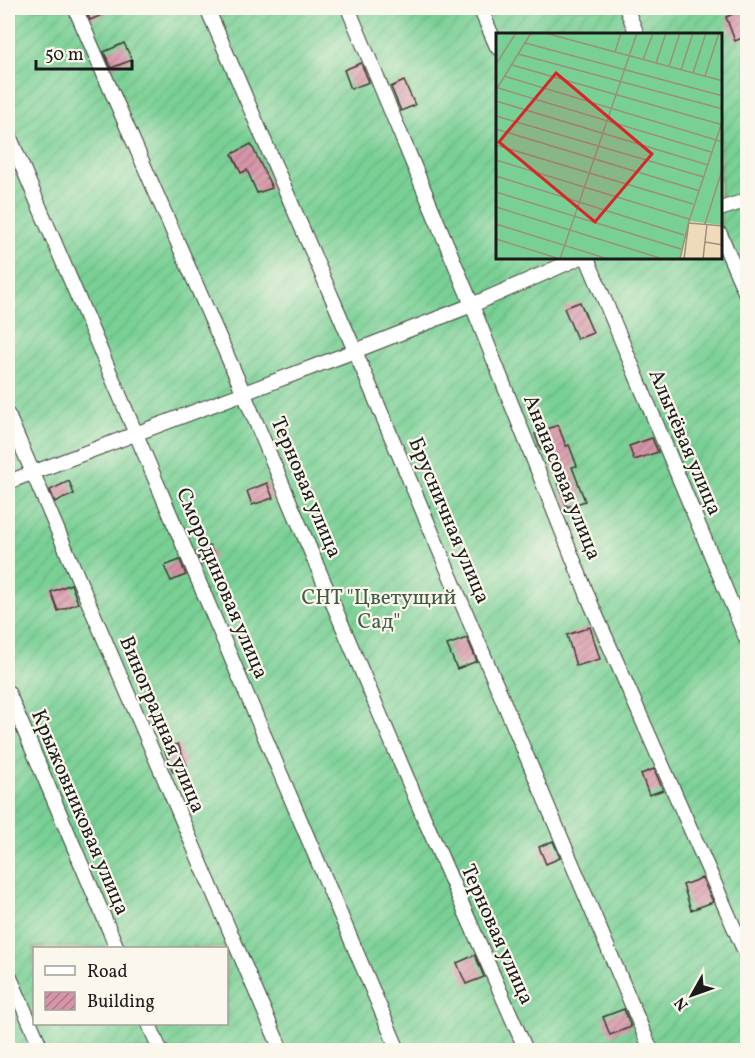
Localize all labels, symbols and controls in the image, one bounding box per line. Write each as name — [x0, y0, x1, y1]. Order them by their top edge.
scale bar — [36, 33, 132, 71]
inset map — [496, 33, 722, 260]
text: 50 m — [45, 43, 84, 68]
street label: Алычёвая улица — [641, 365, 729, 520]
street label: Ананасовая улица — [515, 391, 608, 565]
street label: Терновая улица — [263, 412, 348, 563]
street label: Брусничная улица — [400, 433, 497, 608]
street label: Смородиновая улица — [168, 483, 275, 684]
park label: СНТ "Цветущий Сад" — [302, 584, 457, 637]
street label: Виноградная улица — [111, 632, 212, 818]
street label: Крыжовниковая улица — [23, 705, 136, 920]
street label: Терновая улица — [453, 860, 541, 1009]
legend — [33, 947, 228, 1025]
text: Road — [87, 960, 128, 985]
north arrow — [662, 965, 722, 1025]
text: Building — [87, 990, 155, 1015]
text: N — [670, 992, 694, 1015]

